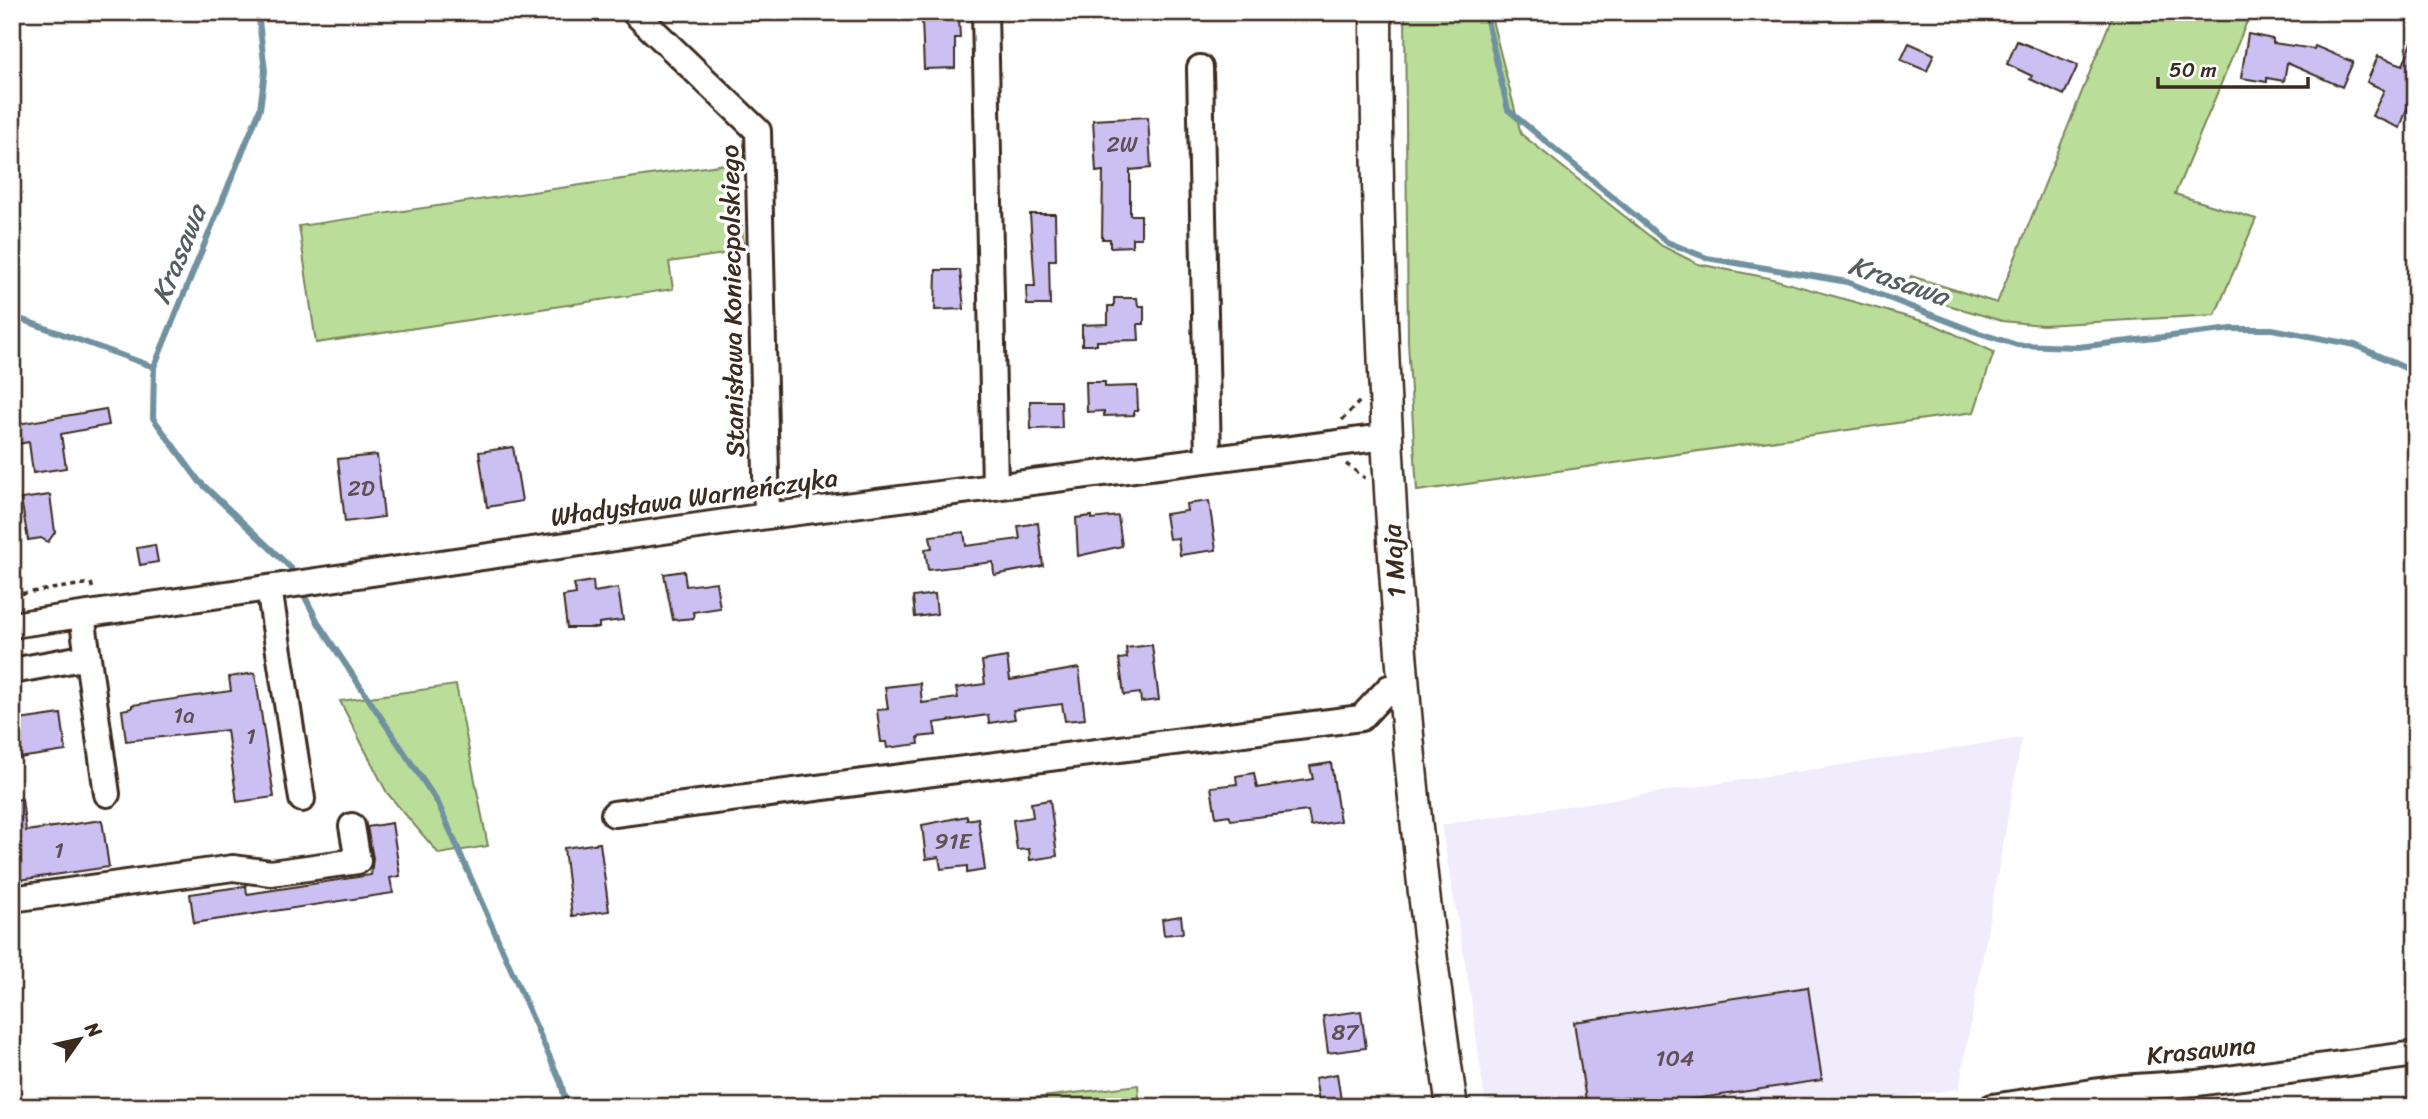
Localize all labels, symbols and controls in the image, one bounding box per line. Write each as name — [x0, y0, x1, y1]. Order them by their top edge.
scale bar — [2158, 46, 2309, 90]
text: 50 m — [2169, 51, 2217, 89]
house number: 2W — [1106, 124, 1139, 165]
street label: Stanisława Koniecpolskiego — [706, 144, 758, 458]
water label: Krasawa — [136, 195, 222, 311]
water label: Krasawa — [1842, 241, 1958, 321]
street label: Władysława Warneńczyka — [547, 454, 841, 540]
house number: 2D — [347, 468, 375, 509]
street label: 1 Maja — [1368, 522, 1420, 599]
house number: 1a — [173, 695, 195, 736]
house number: 1 — [246, 716, 256, 757]
house number: 91E — [935, 821, 973, 862]
house number: 1 — [54, 830, 64, 871]
north arrow — [46, 1004, 116, 1074]
house number: 87 — [1331, 1012, 1360, 1053]
text: N — [76, 1014, 112, 1045]
street label: Krasawna — [2144, 1021, 2258, 1079]
house number: 104 — [1656, 1038, 1694, 1079]

